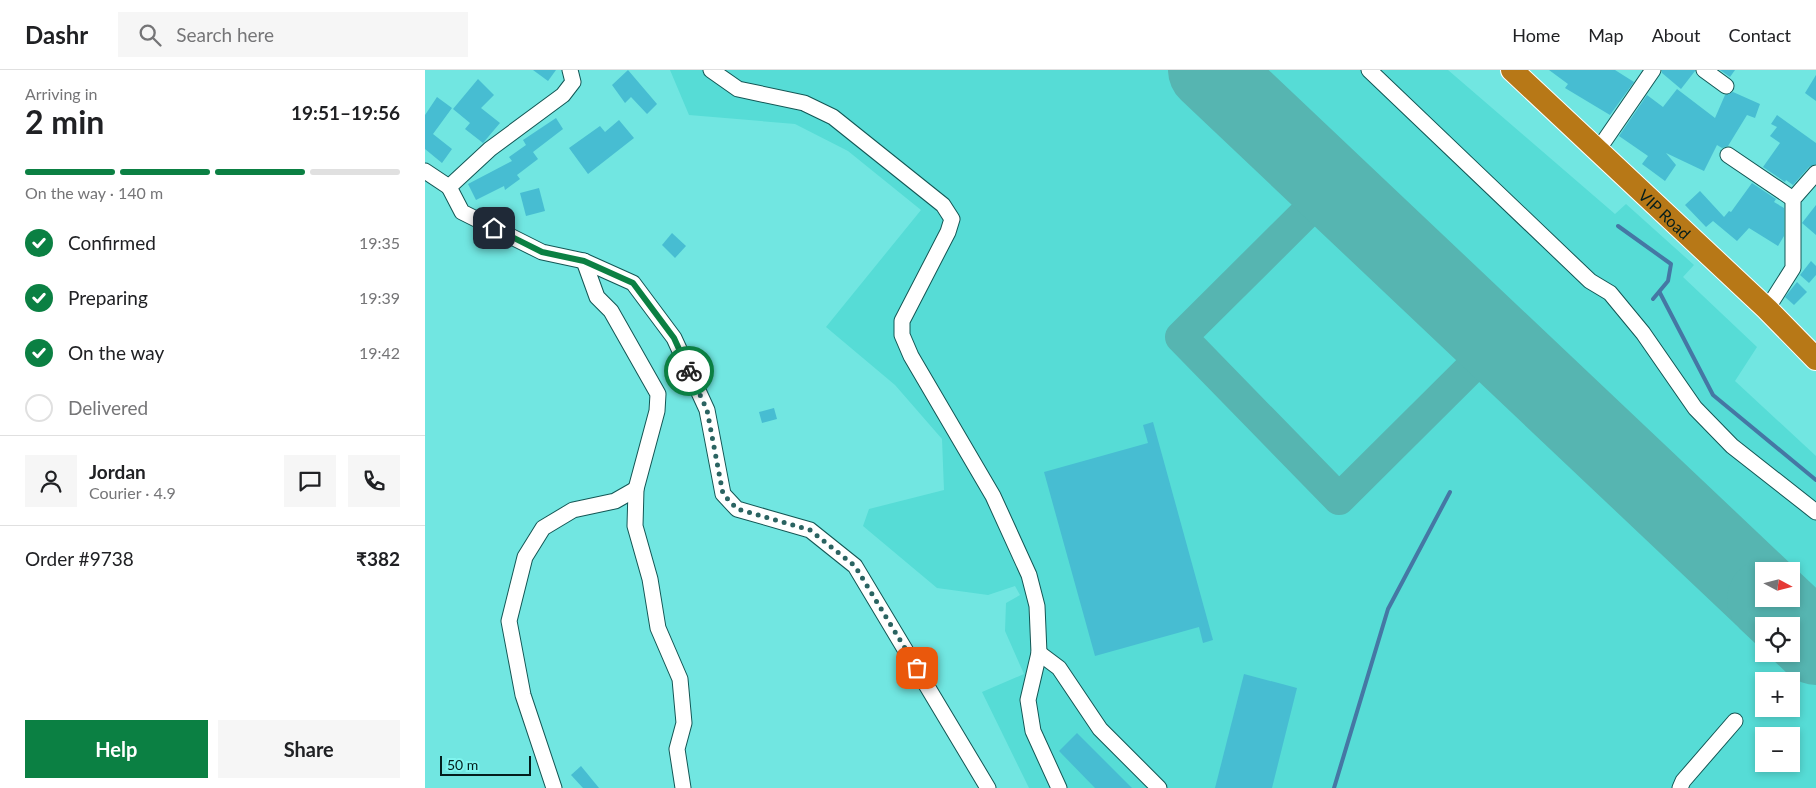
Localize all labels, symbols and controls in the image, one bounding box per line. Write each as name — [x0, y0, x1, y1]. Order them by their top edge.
search box — [118, 12, 468, 57]
text: Dashr — [25, 20, 88, 49]
icon: search — [136, 21, 164, 49]
text: Search here — [176, 23, 274, 46]
text: Home — [1512, 24, 1560, 46]
text: Map — [1588, 24, 1624, 46]
text: About — [1652, 24, 1701, 46]
text: Contact — [1729, 24, 1791, 46]
text: Arriving in — [25, 84, 98, 103]
text: 19:51–19:56 — [291, 101, 400, 124]
text: 2 min — [25, 102, 104, 141]
text: On the way · 140 m — [25, 183, 163, 202]
street label: VIP Road — [1635, 185, 1695, 242]
pin — [473, 207, 515, 249]
icon: home — [480, 214, 508, 242]
icon: check — [25, 229, 53, 257]
text: Confirmed — [68, 231, 156, 254]
text: 19:35 — [359, 233, 400, 252]
icon: check — [25, 284, 53, 312]
text: Preparing — [68, 286, 148, 309]
text: 19:39 — [359, 288, 400, 307]
icon: check — [25, 339, 53, 367]
text: On the way — [68, 341, 164, 364]
text: 19:42 — [359, 343, 400, 362]
courier — [664, 346, 714, 396]
icon: bike — [675, 357, 703, 385]
text: Delivered — [68, 396, 148, 419]
button: person — [25, 455, 77, 507]
button: chat — [284, 455, 336, 507]
button: phone — [348, 455, 400, 507]
text: Jordan — [89, 460, 146, 483]
text: Courier · 4.9 — [89, 483, 176, 502]
text: Order #9738 — [25, 547, 134, 570]
text: ₹382 — [356, 547, 400, 570]
north arrow — [1755, 562, 1800, 608]
map controls — [1755, 562, 1800, 772]
button: locate — [1755, 617, 1800, 662]
pin — [896, 647, 938, 689]
icon: bag — [903, 654, 931, 682]
button: + — [1755, 672, 1800, 717]
button: Help — [25, 720, 208, 778]
button: Share — [218, 720, 400, 778]
button: − — [1755, 727, 1800, 772]
scale bar — [440, 753, 531, 776]
text: 50 m — [447, 756, 478, 773]

